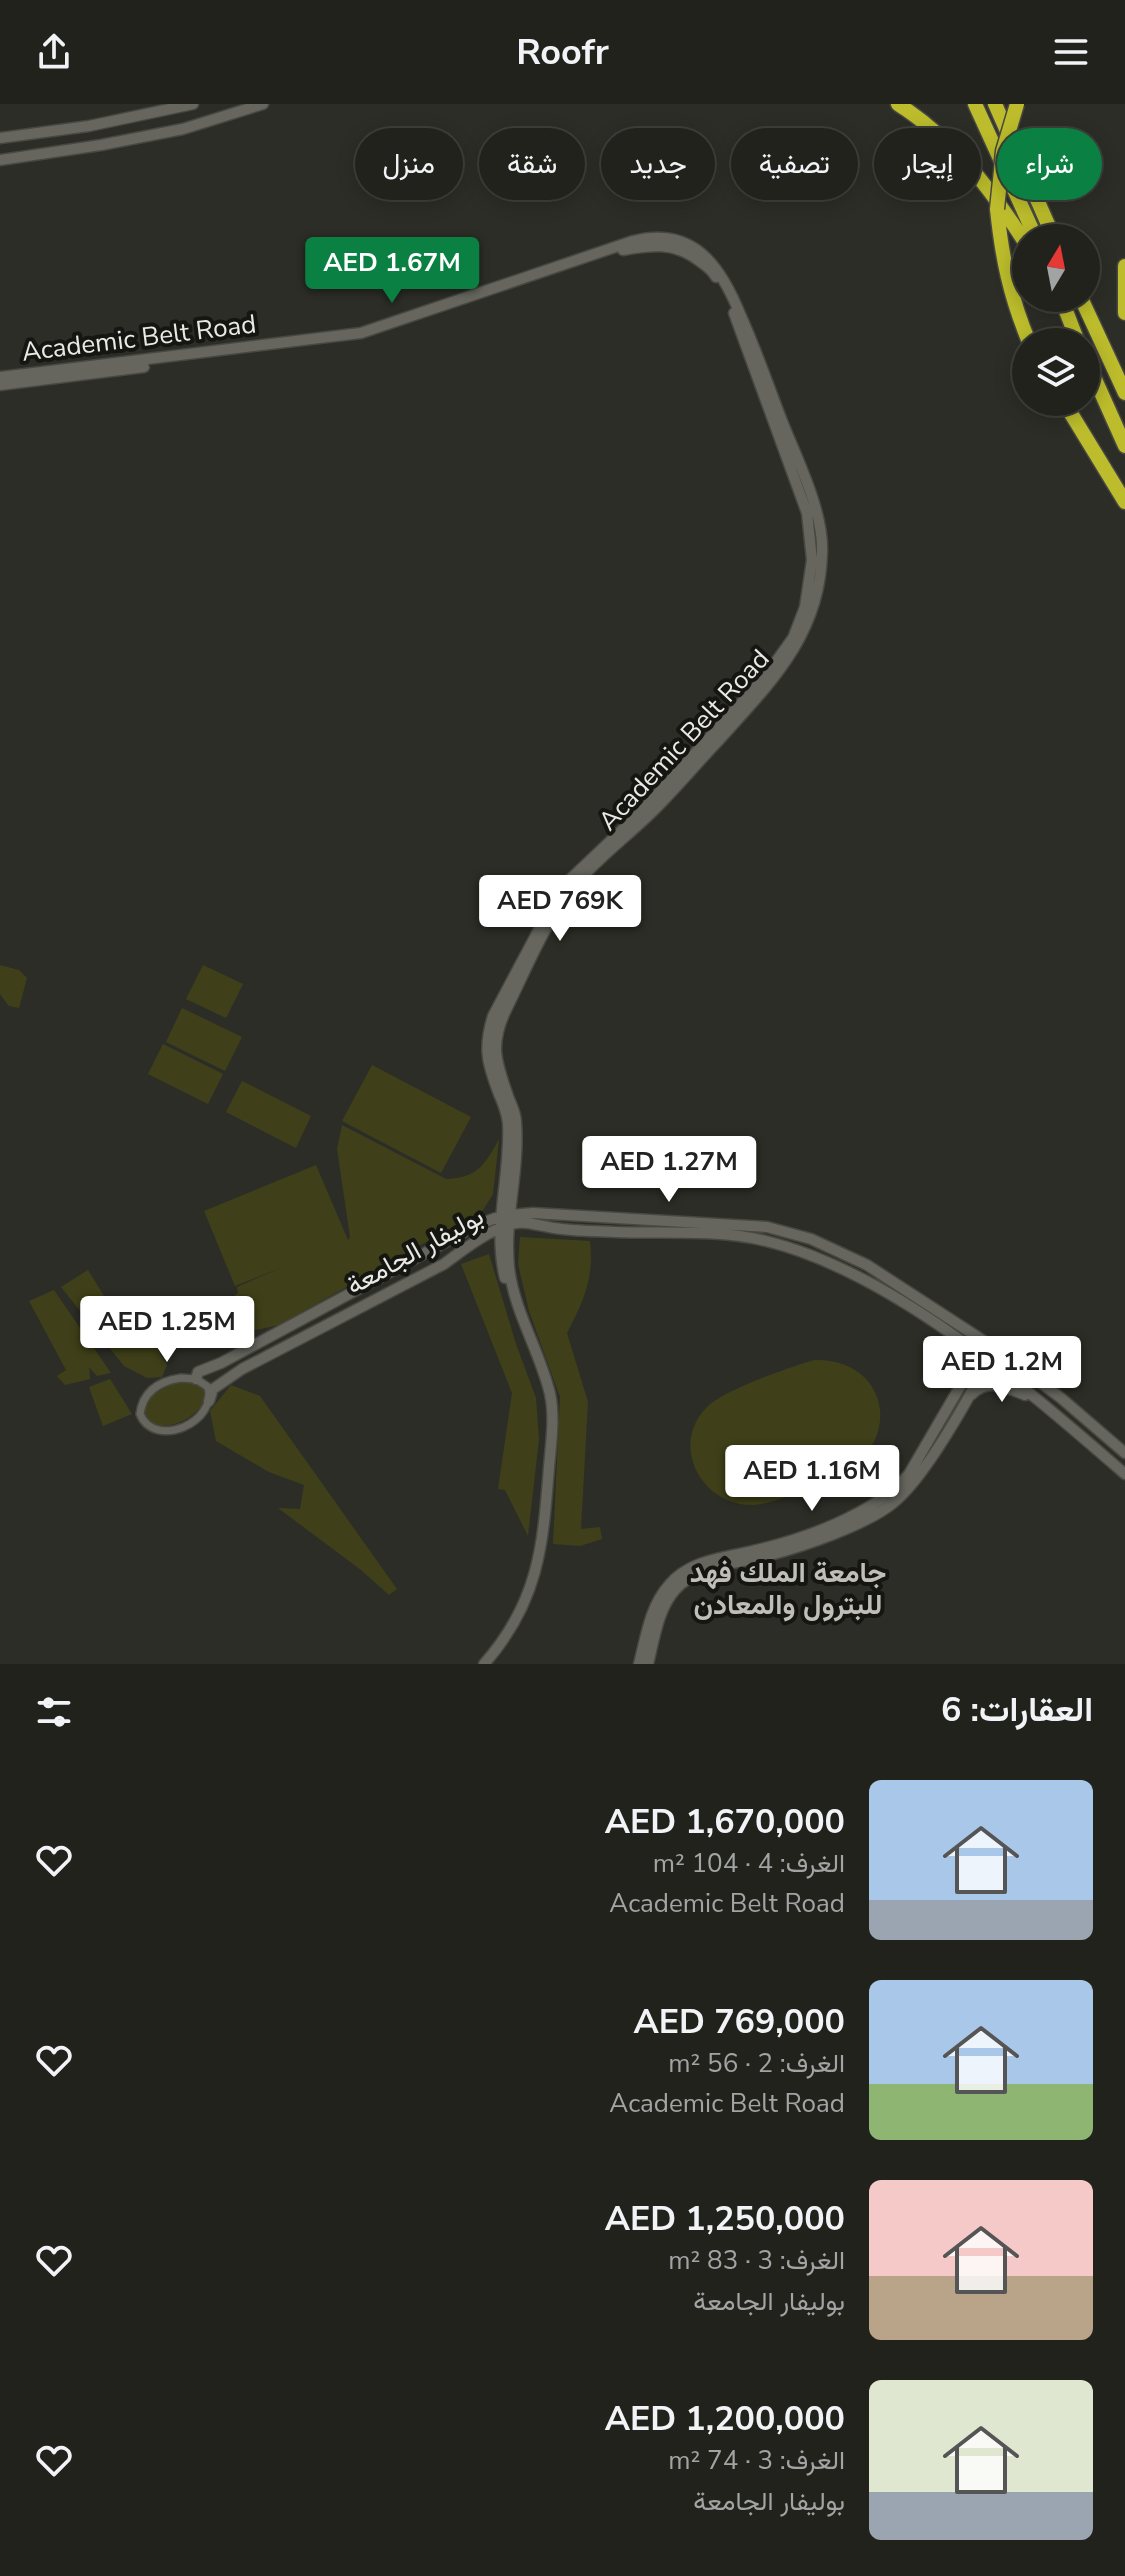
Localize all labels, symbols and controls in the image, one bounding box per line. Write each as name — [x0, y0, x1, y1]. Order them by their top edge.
text: Roofr — [516, 28, 609, 77]
icon: share — [32, 30, 76, 74]
icon: menu — [1049, 30, 1093, 74]
chip: منزل — [355, 128, 463, 200]
chip: شقة — [479, 128, 585, 200]
chip: جديد — [601, 128, 715, 200]
chip: تصفية — [731, 128, 858, 200]
chip: إيجار — [874, 128, 981, 200]
chip: شراء — [997, 128, 1102, 200]
north arrow — [1012, 224, 1100, 312]
map controls — [1012, 224, 1100, 416]
pin: AED 1.67M — [300, 237, 484, 305]
text: AED 1.67M — [323, 245, 461, 280]
street label: Academic Belt Road — [20, 306, 258, 370]
button: layers — [1012, 328, 1100, 416]
street label: Academic Belt Road — [591, 642, 777, 838]
pin: AED 769K — [477, 875, 643, 943]
text: AED 769K — [497, 883, 623, 918]
pin: AED 1.27M — [577, 1136, 761, 1204]
text: AED 1.27M — [600, 1144, 738, 1179]
street label: بوليفار الجامعة — [340, 1199, 490, 1303]
pin: AED 1.25M — [75, 1296, 259, 1364]
text: AED 1.25M — [98, 1304, 236, 1339]
pin: AED 1.2M — [919, 1336, 1085, 1404]
text: AED 1.2M — [941, 1344, 1063, 1379]
pin: AED 1.16M — [720, 1445, 904, 1513]
text: AED 1.16M — [743, 1453, 881, 1488]
district label: جامعة الملك فهد للبترول والمعادن — [690, 1554, 886, 1624]
text: العقارات: 6 — [941, 1687, 1093, 1733]
icon: filters — [32, 1690, 76, 1734]
text: AED 1,670,000 — [605, 1799, 845, 1845]
icon: home — [933, 1812, 1029, 1908]
icon: heart — [32, 1838, 76, 1882]
text: الغرف: 4 · 104 m² — [653, 1846, 845, 1881]
text: Academic Belt Road — [609, 1886, 845, 1921]
text: AED 769,000 — [633, 1999, 845, 2045]
icon: home — [933, 2012, 1029, 2108]
icon: heart — [32, 2038, 76, 2082]
text: الغرف: 2 · 56 m² — [668, 2046, 845, 2081]
text: Academic Belt Road — [609, 2086, 845, 2121]
text: AED 1,250,000 — [605, 2196, 845, 2242]
icon: home — [933, 2212, 1029, 2308]
icon: heart — [32, 2238, 76, 2282]
text: الغرف: 3 · 83 m² — [668, 2243, 845, 2278]
text: بوليفار الجامعة — [693, 2284, 845, 2319]
text: AED 1,200,000 — [605, 2396, 845, 2442]
icon: home — [933, 2412, 1029, 2508]
icon: heart — [32, 2438, 76, 2482]
text: الغرف: 3 · 74 m² — [668, 2443, 845, 2478]
text: بوليفار الجامعة — [693, 2484, 845, 2519]

